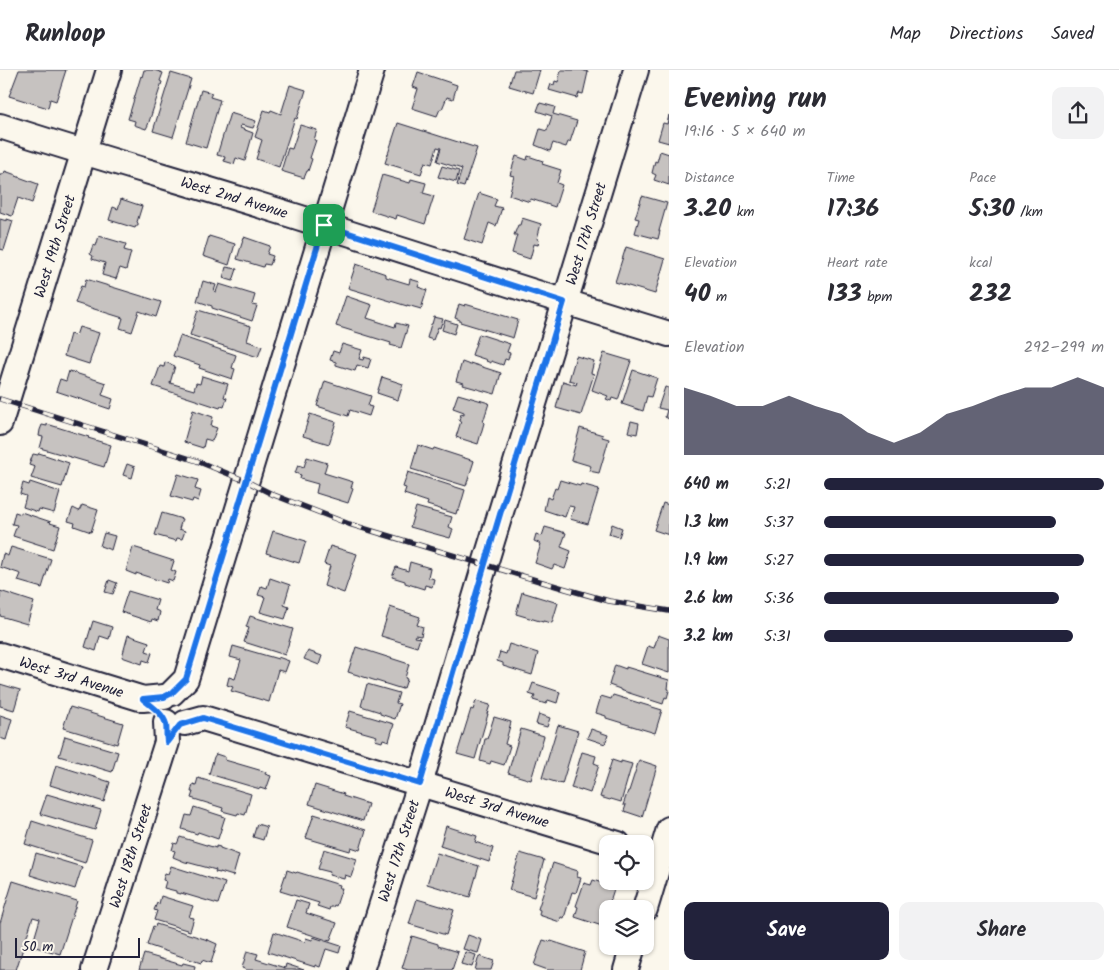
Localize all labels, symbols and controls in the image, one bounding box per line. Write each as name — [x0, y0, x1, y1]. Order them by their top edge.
text: Runloop — [25, 15, 106, 54]
text: Map — [889, 20, 921, 49]
text: Directions — [949, 20, 1023, 49]
text: Saved — [1051, 20, 1094, 49]
text: Evening run — [684, 77, 827, 122]
button: share — [1052, 87, 1104, 139]
text: 19:16 · 5 × 640 m — [684, 119, 805, 144]
text: Distance — [684, 167, 734, 189]
text: Time — [827, 167, 855, 189]
text: Pace — [969, 167, 996, 189]
street label: West 2nd Avenue — [177, 171, 291, 226]
street label: West 17th Street — [560, 179, 614, 288]
text: 3.20 — [684, 189, 731, 229]
text: 17:36 — [827, 189, 879, 229]
text: 5:30 — [969, 189, 1015, 229]
street label: West 19th Street — [28, 192, 83, 301]
text: km — [731, 201, 754, 223]
text: /km — [1015, 201, 1043, 223]
pin — [303, 204, 345, 246]
icon: arrive — [310, 211, 338, 239]
text: Elevation — [684, 252, 737, 274]
text: Heart rate — [827, 252, 888, 274]
text: kcal — [969, 252, 992, 274]
text: 40 — [684, 274, 710, 314]
text: 133 — [827, 274, 862, 314]
text: 232 — [969, 274, 1012, 314]
text: m — [710, 286, 727, 308]
text: bpm — [862, 286, 892, 308]
text: Elevation — [684, 335, 745, 360]
text: 292–299 m — [1024, 335, 1104, 360]
text: 640 m — [684, 472, 729, 497]
text: 5:21 — [764, 472, 791, 497]
text: 1.3 km — [684, 510, 729, 535]
text: 5:37 — [764, 510, 793, 535]
text: 1.9 km — [684, 548, 728, 573]
text: 5:27 — [764, 548, 793, 573]
text: 2.6 km — [684, 586, 733, 611]
text: 5:36 — [764, 586, 795, 611]
text: 3.2 km — [684, 624, 733, 649]
text: 5:31 — [764, 624, 791, 649]
street label: West 3rd Avenue — [16, 651, 127, 705]
street label: West 3rd Avenue — [442, 781, 552, 835]
street label: West 17th Street — [372, 797, 427, 905]
street label: West 18th Street — [104, 801, 160, 911]
map controls — [599, 835, 654, 955]
button: locate — [599, 835, 654, 890]
button: layers — [599, 900, 654, 955]
button: Save — [684, 902, 889, 960]
button: Share — [899, 902, 1104, 960]
scale bar — [15, 935, 140, 958]
text: 50 m — [22, 936, 53, 958]

